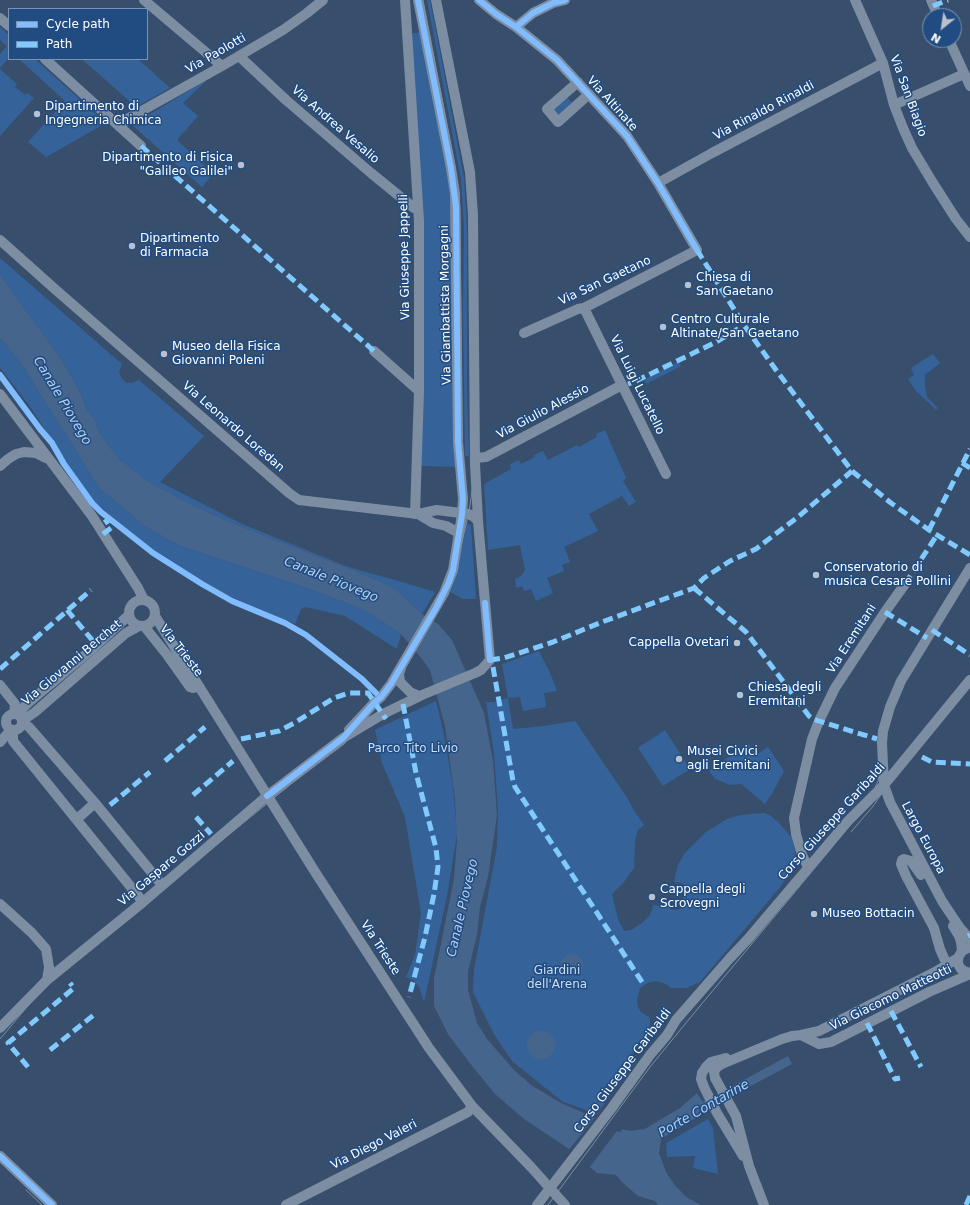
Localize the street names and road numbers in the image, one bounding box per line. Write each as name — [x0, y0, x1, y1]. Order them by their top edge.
street label: Via Paolotti — [183, 31, 249, 77]
street label: Via San Biagio — [887, 53, 929, 139]
street label: Via Altinate — [584, 74, 640, 134]
street label: Via Rinaldo Rinaldi — [711, 78, 817, 144]
street label: Via Andrea Vesalio — [288, 83, 382, 167]
street label: Via Giuseppe Jappelli — [397, 194, 413, 320]
street label: Via Giambattista Morgagni — [437, 225, 455, 385]
street label: Via San Gaetano — [557, 253, 653, 309]
street label: Via Luigi Lucatello — [607, 333, 667, 437]
street label: Via Leonardo Loredan — [179, 379, 287, 475]
street label: Via Giulio Alessio — [494, 382, 592, 442]
street label: Via Eremitani — [824, 601, 880, 677]
street label: Via Giovanni Berchet — [19, 617, 125, 709]
street label: Via Trieste — [156, 622, 206, 680]
street label: Corso Giuseppe Garibaldi — [776, 761, 888, 883]
street label: Largo Europa — [898, 799, 948, 877]
street label: Via Gaspare Gozzi — [116, 829, 208, 909]
street label: Via Trieste — [357, 918, 403, 978]
street label: Via Giacomo Matteotti — [828, 962, 954, 1034]
street label: Corso Giuseppe Garibaldi — [571, 1006, 675, 1136]
street label: Via Diego Valeri — [329, 1117, 419, 1173]

